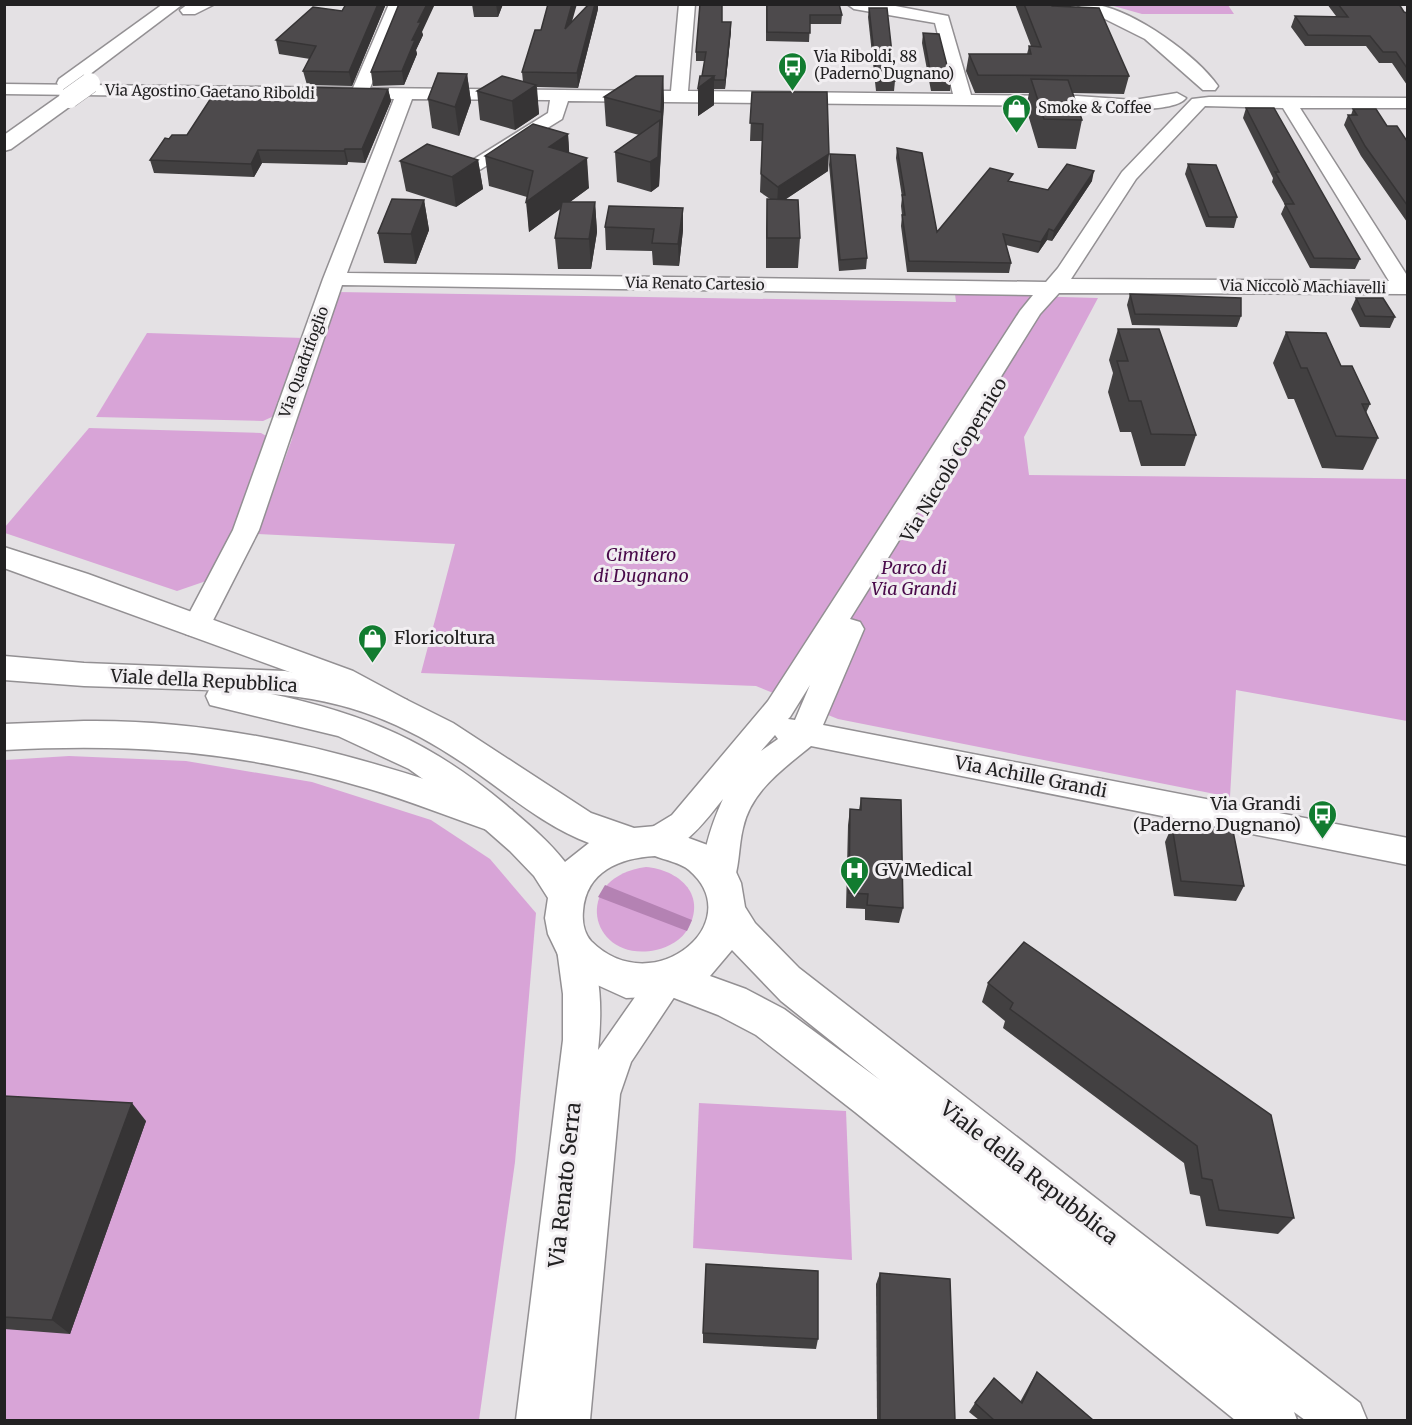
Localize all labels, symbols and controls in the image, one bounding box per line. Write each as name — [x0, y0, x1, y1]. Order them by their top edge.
place label: Via Riboldi, 88 (Paderno Dugnano) — [813, 47, 954, 83]
bus stop icon: Via Riboldi, 88 (Paderno Dugnano) — [777, 50, 809, 92]
street label: Via Agostino Gaetano Riboldi — [104, 80, 315, 103]
shop icon: Smoke & Coffee — [1001, 92, 1033, 134]
place label: Smoke & Coffee — [1038, 98, 1151, 117]
street label: Via Renato Cartesio — [624, 273, 765, 294]
street label: Via Niccolò Machiavelli — [1219, 276, 1386, 297]
street label: Via Quadrifoglio — [274, 303, 333, 421]
street label: Via Niccolò Copernico — [895, 373, 1012, 547]
park label: Cimitero di Dugnano — [593, 543, 689, 587]
park label: Parco di Via Grandi — [871, 556, 957, 600]
shop icon: Floricoltura — [357, 622, 389, 664]
place label: Floricoltura — [394, 626, 496, 649]
street label: Viale della Repubblica — [109, 664, 299, 697]
street label: Via Achille Grandi — [952, 750, 1109, 803]
place label: Via Grandi (Paderno Dugnano) — [1133, 792, 1301, 836]
bus stop icon: Via Grandi (Paderno Dugnano) — [1306, 798, 1338, 840]
hospital icon: GV Medical — [838, 854, 870, 896]
place label: GV Medical — [875, 858, 973, 881]
street label: Viale della Repubblica — [934, 1094, 1124, 1251]
street label: Via Renato Serra — [542, 1101, 587, 1270]

